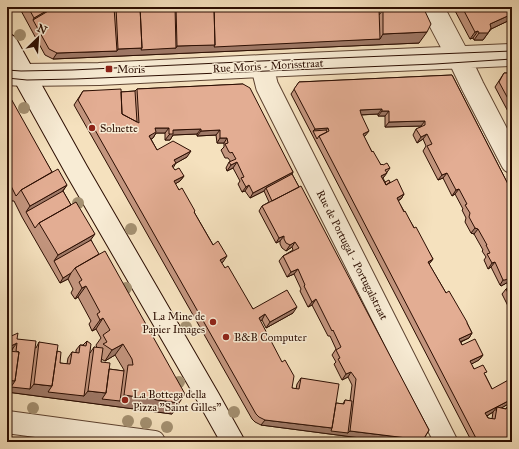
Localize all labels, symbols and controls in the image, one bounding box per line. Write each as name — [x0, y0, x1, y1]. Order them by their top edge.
north arrow — [18, 18, 58, 58]
text: N — [35, 22, 50, 38]
street label: Rue Moris - Morisstraat — [212, 57, 324, 75]
place label: Moris — [117, 63, 145, 76]
marker: Moris — [104, 64, 114, 74]
place label: Solnette — [100, 122, 138, 135]
marker: Solnette — [87, 123, 97, 133]
street label: Rue de Portugal - Portugalstraat — [314, 188, 391, 322]
place label: La Mine de Papier Images — [142, 310, 205, 336]
marker: La Mine de Papier Images — [208, 317, 218, 327]
place label: B&B Computer — [234, 331, 307, 344]
marker: B&B Computer — [221, 332, 231, 342]
place label: La Bottega della Pizza "Saint Gilles" — [133, 388, 222, 414]
marker: La Bottega della Pizza "Saint Gilles" — [120, 395, 130, 405]

